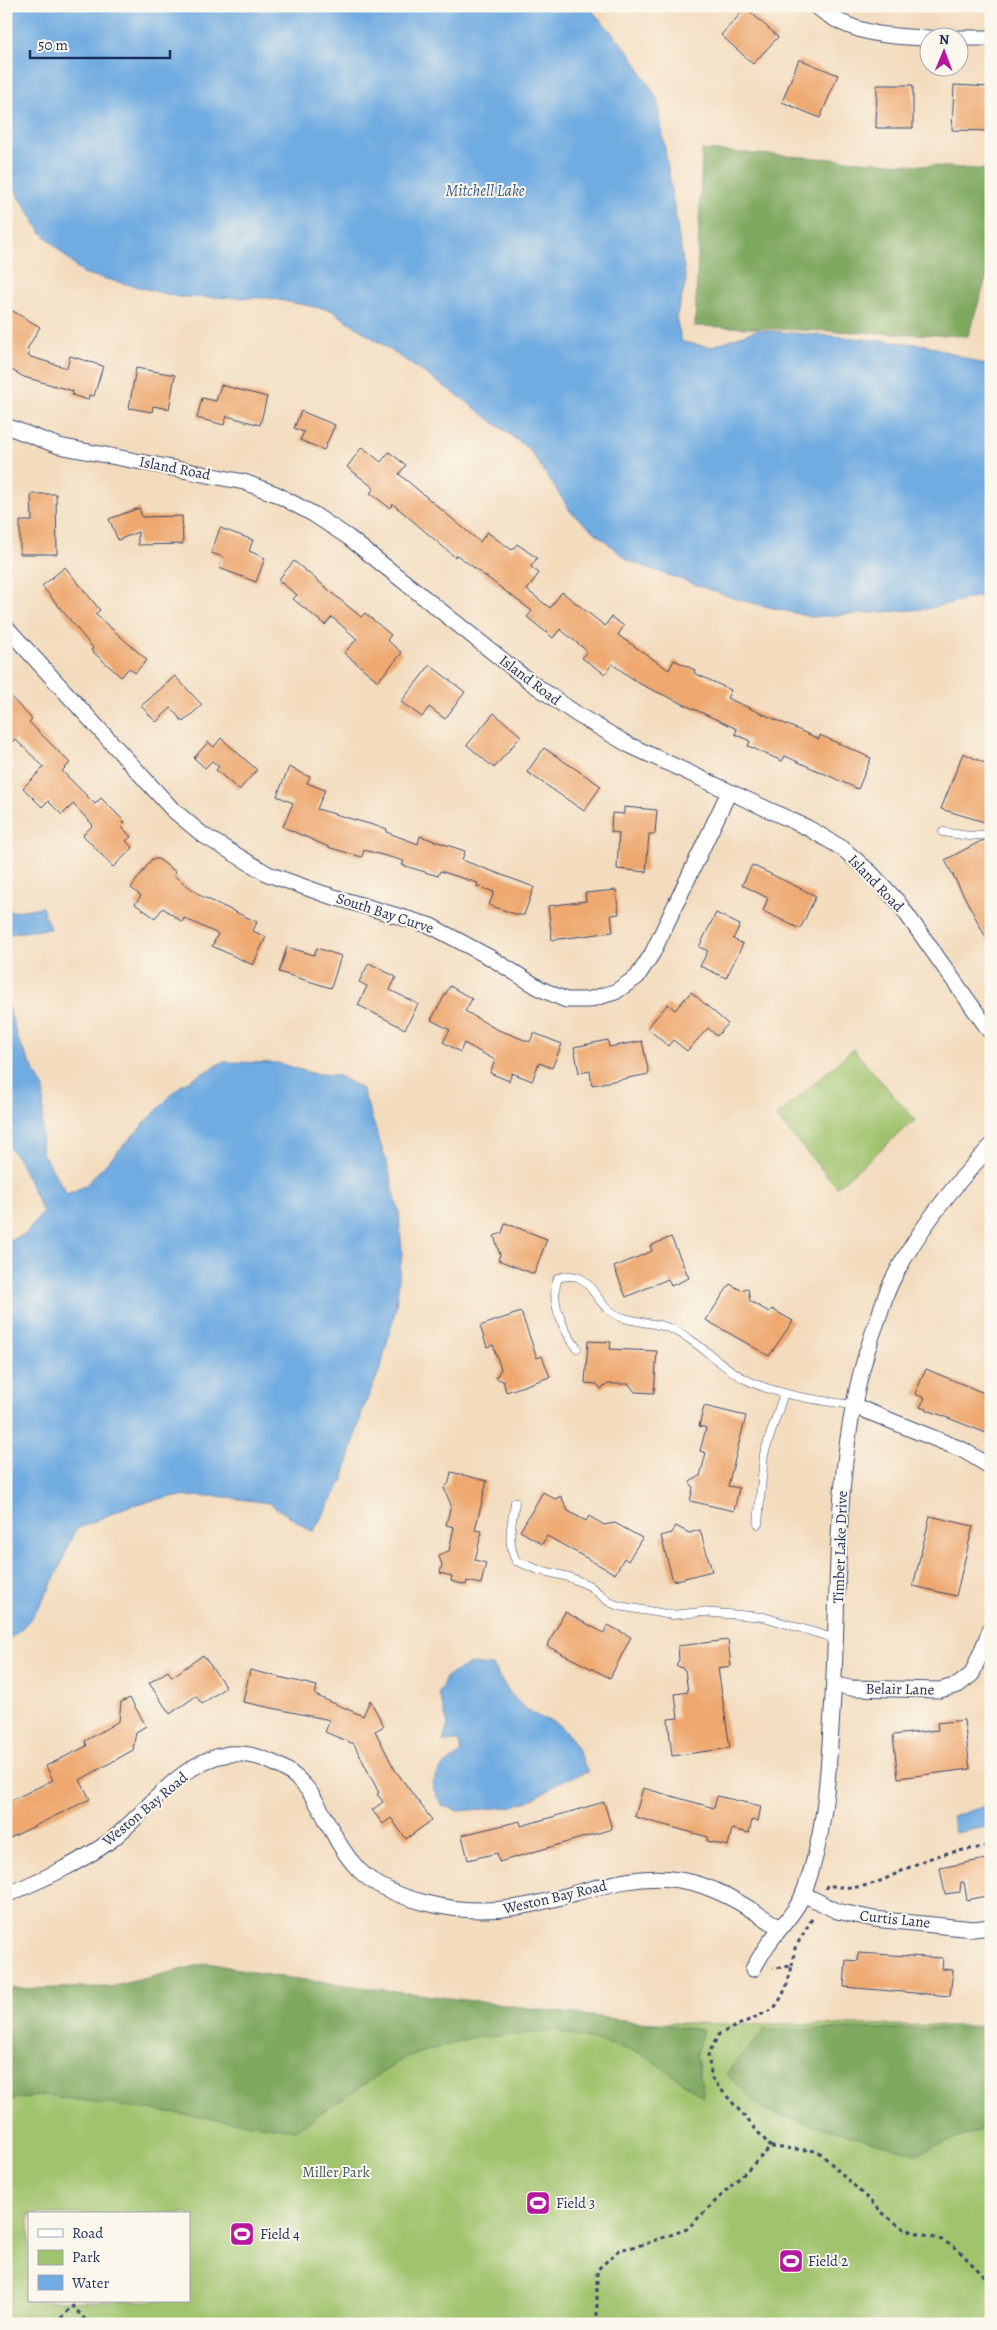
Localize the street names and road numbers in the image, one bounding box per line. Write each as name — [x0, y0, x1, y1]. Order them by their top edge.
street label: Island Road — [138, 451, 213, 485]
street label: Island Road — [495, 650, 566, 710]
street label: Island Road — [844, 850, 909, 917]
street label: South Bay Curve — [334, 888, 436, 938]
street label: Timber Lake Drive — [828, 1490, 852, 1604]
street label: Belair Lane — [866, 1678, 935, 1700]
street label: Weston Bay Road — [97, 1767, 193, 1851]
street label: Weston Bay Road — [500, 1875, 610, 1919]
street label: Curtis Lane — [859, 1905, 932, 1933]

